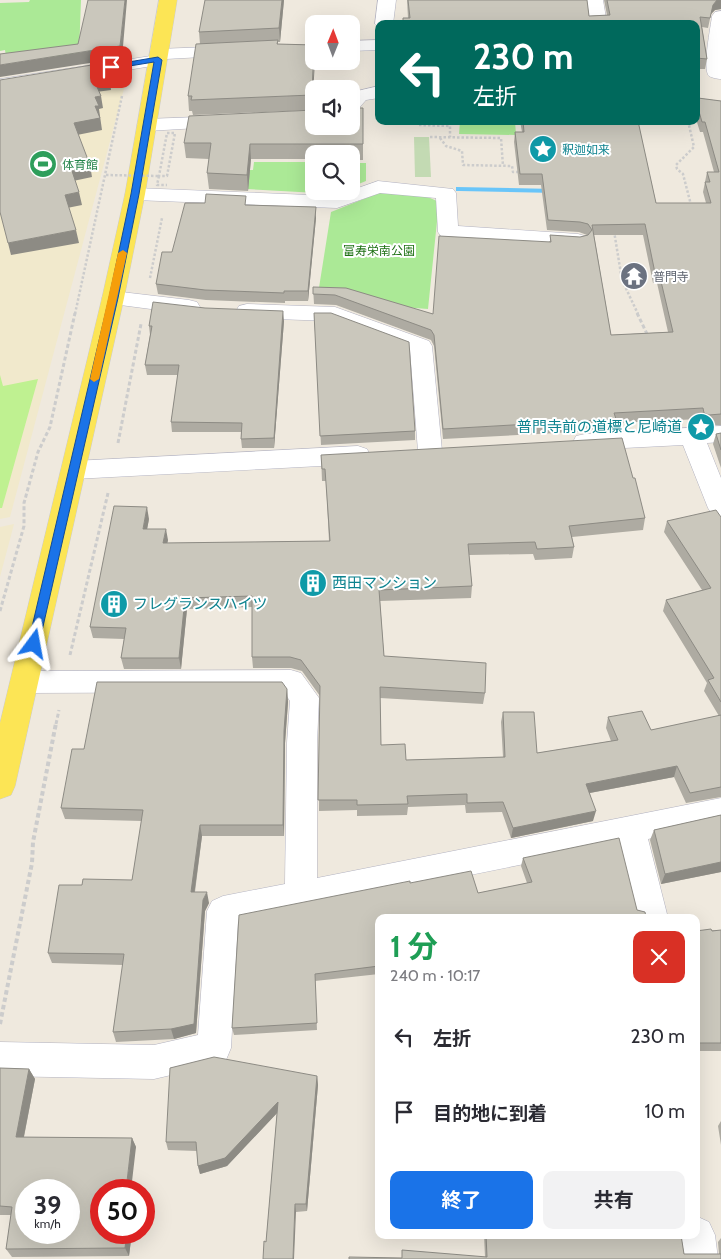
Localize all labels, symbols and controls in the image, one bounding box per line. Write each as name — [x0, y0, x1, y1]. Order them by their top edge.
north arrow — [305, 15, 360, 70]
map controls — [305, 15, 360, 200]
text: 230 m — [473, 35, 573, 78]
icon: left — [390, 40, 455, 105]
pin — [90, 46, 132, 88]
icon: arrive — [97, 53, 125, 81]
button: sound — [305, 80, 360, 135]
text: 左折 — [473, 83, 517, 110]
place icon: 釈迦如来 — [528, 134, 558, 164]
place label: 釈迦如来 — [562, 142, 610, 157]
button: search — [305, 145, 360, 200]
sports icon: 体育館 — [28, 149, 58, 179]
place label: 体育館 — [62, 157, 98, 172]
park label: 富寿栄南公園 — [343, 243, 415, 258]
temple icon: 普門寺 — [619, 261, 649, 291]
place label: 普門寺 — [653, 269, 689, 284]
place icon: 普門寺前の道標と尼崎道 — [686, 412, 716, 442]
place label: 普門寺前の道標と尼崎道 — [517, 418, 682, 436]
building icon: 西田マンション — [298, 568, 328, 598]
place label: 西田マンション — [332, 574, 437, 592]
building icon: フレグランスハイツ — [99, 589, 129, 619]
place label: フレグランスハイツ — [133, 595, 267, 613]
position arrow — [7, 617, 59, 669]
text: 1 分 — [390, 928, 438, 965]
button: close — [633, 931, 685, 983]
text: 240 m · 10:17 — [390, 966, 480, 985]
icon: left — [390, 1023, 418, 1051]
text: 230 m — [631, 1025, 685, 1048]
text: 左折 — [433, 1027, 471, 1050]
icon: arrive — [390, 1098, 418, 1126]
text: 10 m — [645, 1100, 685, 1123]
text: 目的地に到着 — [433, 1102, 547, 1125]
button: 終了 — [390, 1171, 533, 1229]
button: 共有 — [543, 1171, 685, 1229]
speed limit sign: 50 — [90, 1179, 155, 1244]
text: 39 — [34, 1190, 61, 1220]
text: km/h — [34, 1216, 61, 1231]

